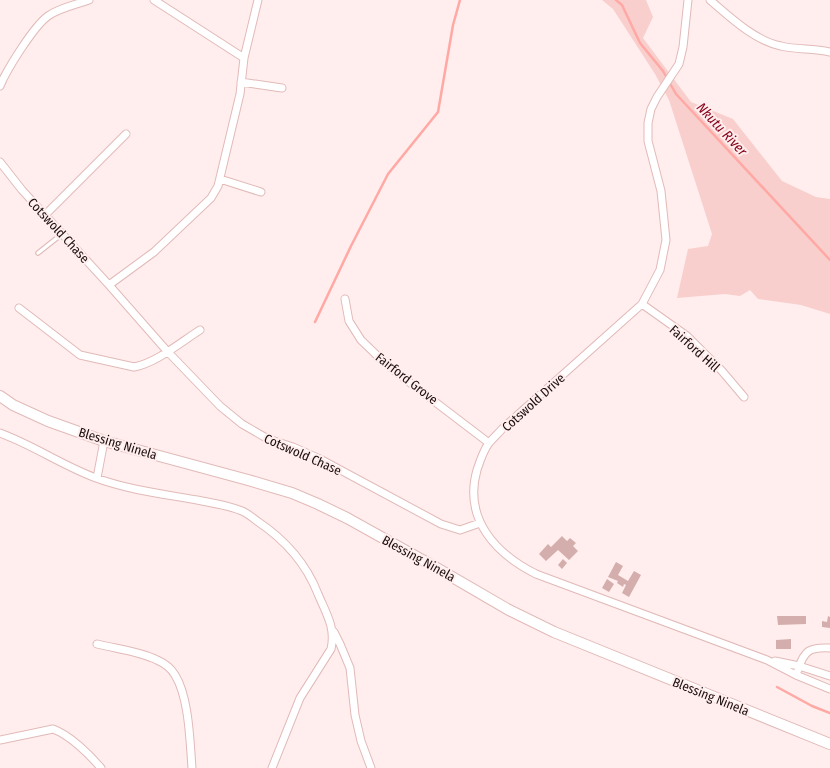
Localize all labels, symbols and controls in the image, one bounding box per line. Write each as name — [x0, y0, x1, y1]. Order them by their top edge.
water label: Nkutu River — [693, 99, 751, 160]
street label: Cotswold Chase — [25, 195, 92, 266]
street label: Fairford Hill — [667, 322, 723, 375]
street label: Fairford Grove — [373, 350, 441, 407]
street label: Cotswold Drive — [499, 370, 568, 434]
street label: Blessing Ninela — [77, 424, 159, 463]
street label: Cotswold Chase — [262, 431, 344, 478]
street label: Blessing Ninela — [380, 532, 458, 585]
street label: Blessing Ninela — [670, 674, 751, 719]

